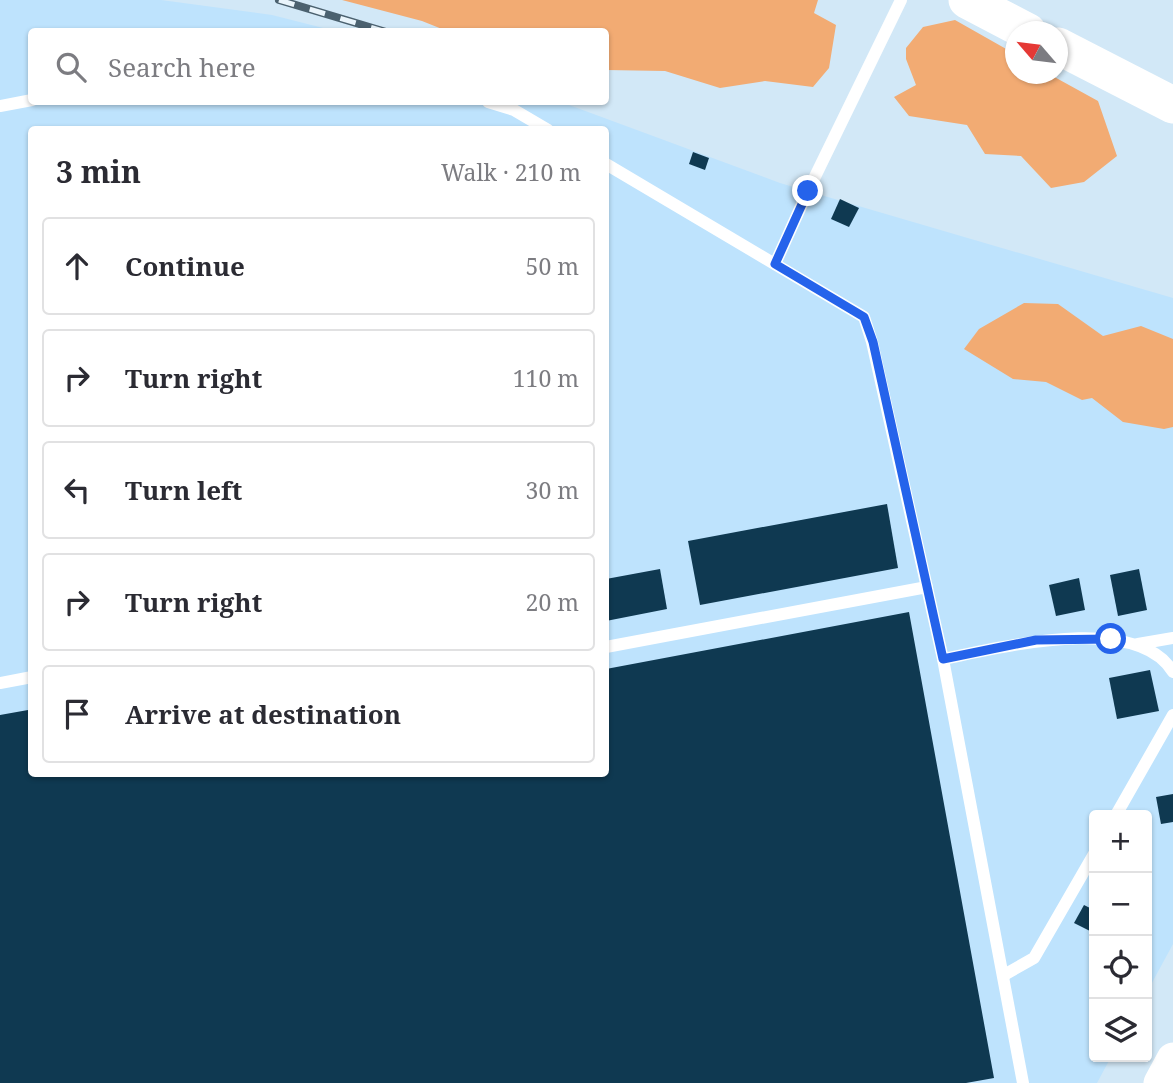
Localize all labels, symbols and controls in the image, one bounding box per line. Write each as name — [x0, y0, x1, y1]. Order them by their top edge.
north arrow — [1005, 21, 1068, 84]
search box — [28, 28, 609, 105]
icon: search — [52, 48, 90, 86]
text: Search here — [108, 49, 256, 85]
text: 3 min — [56, 151, 141, 192]
text: Walk · 210 m — [441, 156, 581, 188]
route end — [792, 175, 823, 206]
icon: ahead — [58, 247, 96, 285]
text: Continue — [125, 248, 245, 284]
text: 50 m — [526, 250, 579, 282]
icon: right — [58, 359, 96, 397]
text: Turn right — [125, 360, 262, 396]
text: 110 m — [513, 362, 579, 394]
icon: left — [58, 471, 96, 509]
text: Turn left — [125, 472, 242, 508]
text: 30 m — [526, 474, 579, 506]
icon: right — [58, 583, 96, 621]
text: Turn right — [125, 584, 262, 620]
text: 20 m — [526, 586, 579, 618]
route start — [1095, 623, 1126, 654]
icon: arrive — [58, 695, 96, 733]
text: Arrive at destination — [125, 696, 401, 732]
map controls — [1089, 810, 1152, 1062]
button: + — [1089, 810, 1152, 873]
button: − — [1089, 873, 1152, 936]
button: locate — [1089, 936, 1152, 999]
button: layers — [1089, 999, 1152, 1062]

